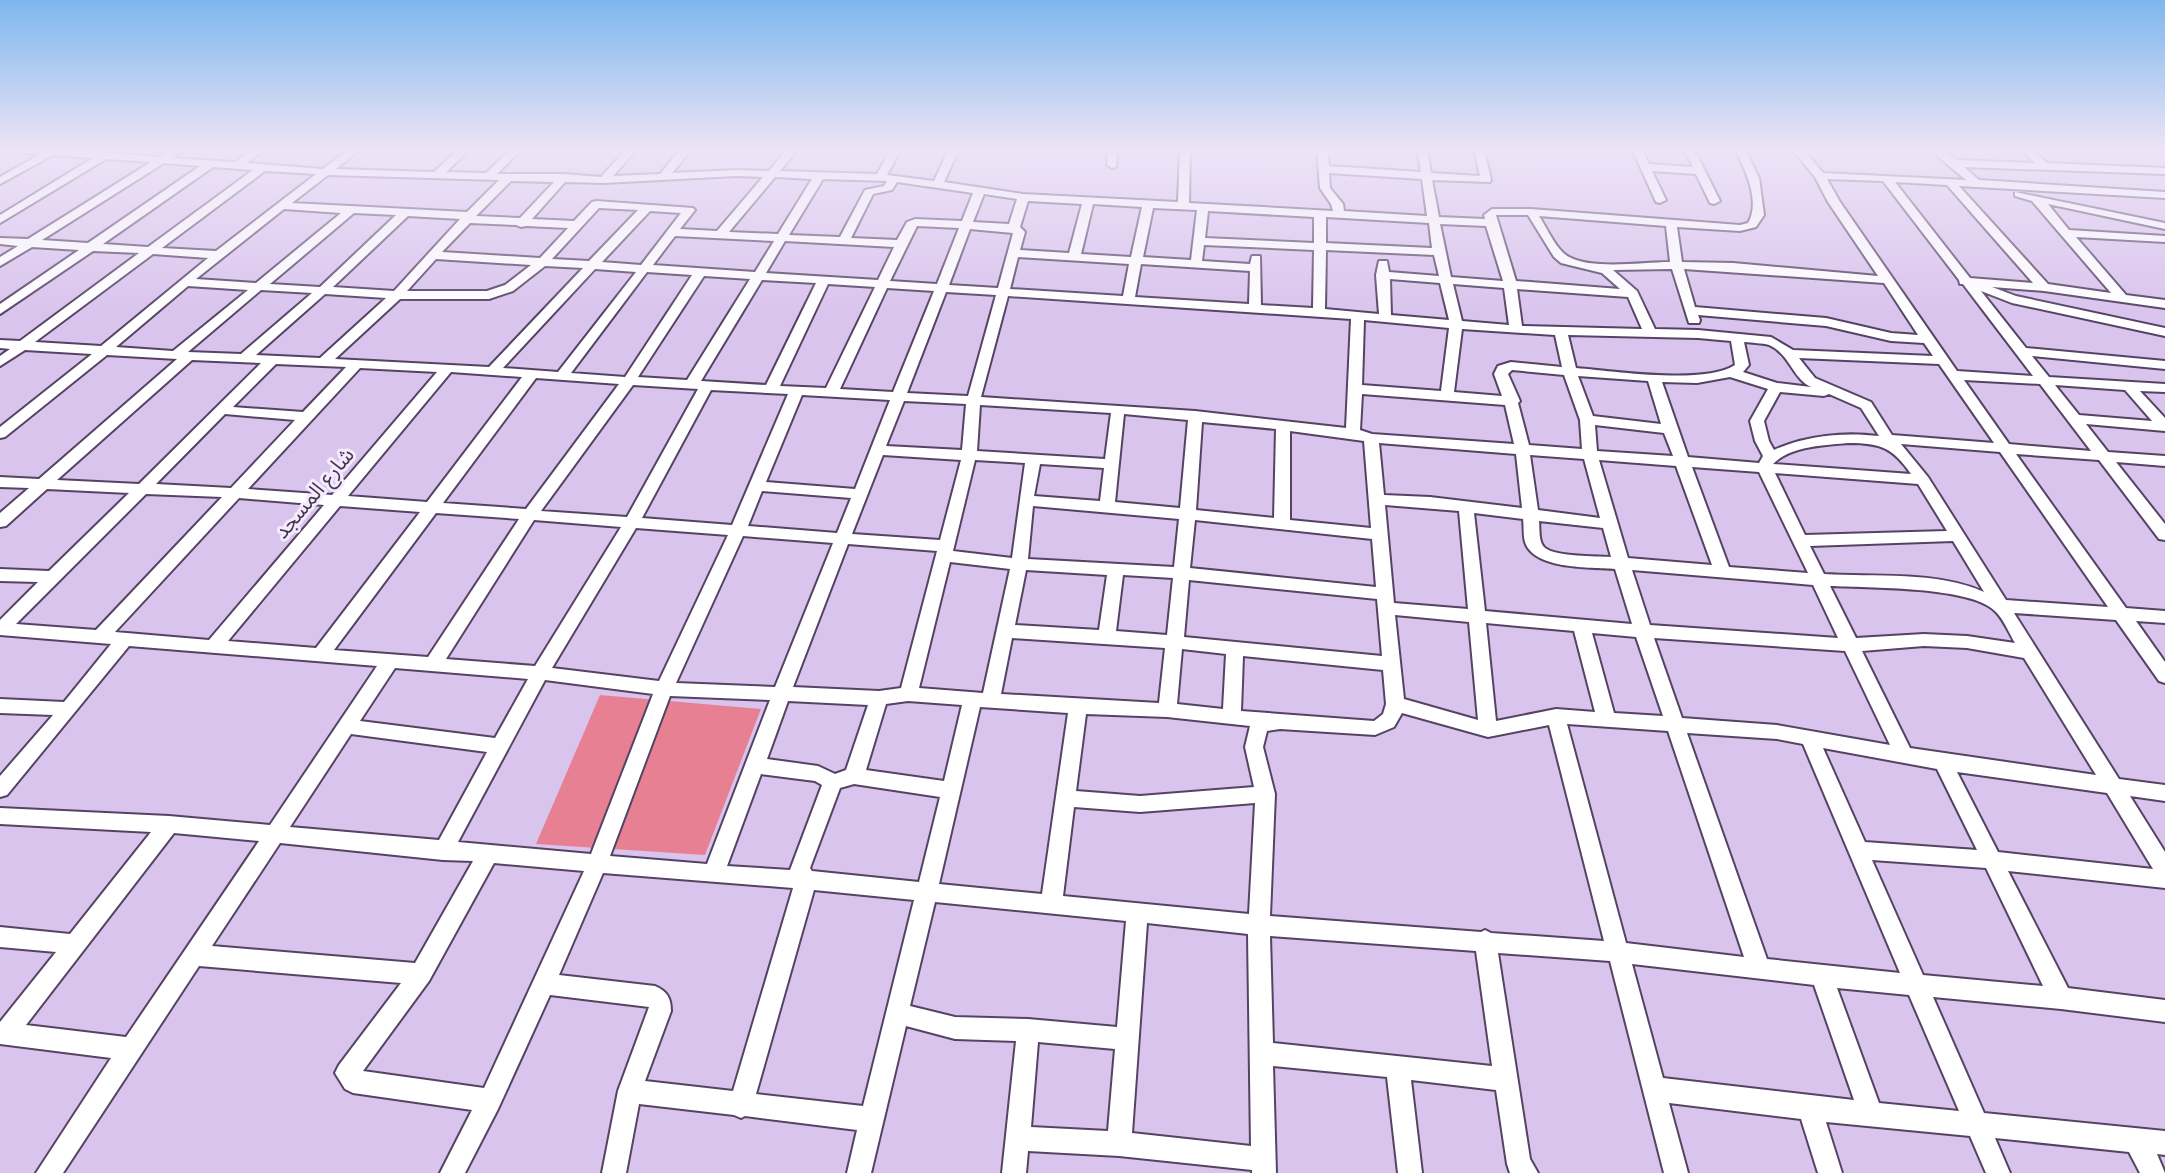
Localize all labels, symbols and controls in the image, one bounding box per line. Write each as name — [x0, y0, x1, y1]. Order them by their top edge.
street label: شارع المسجد — [268, 442, 361, 545]

